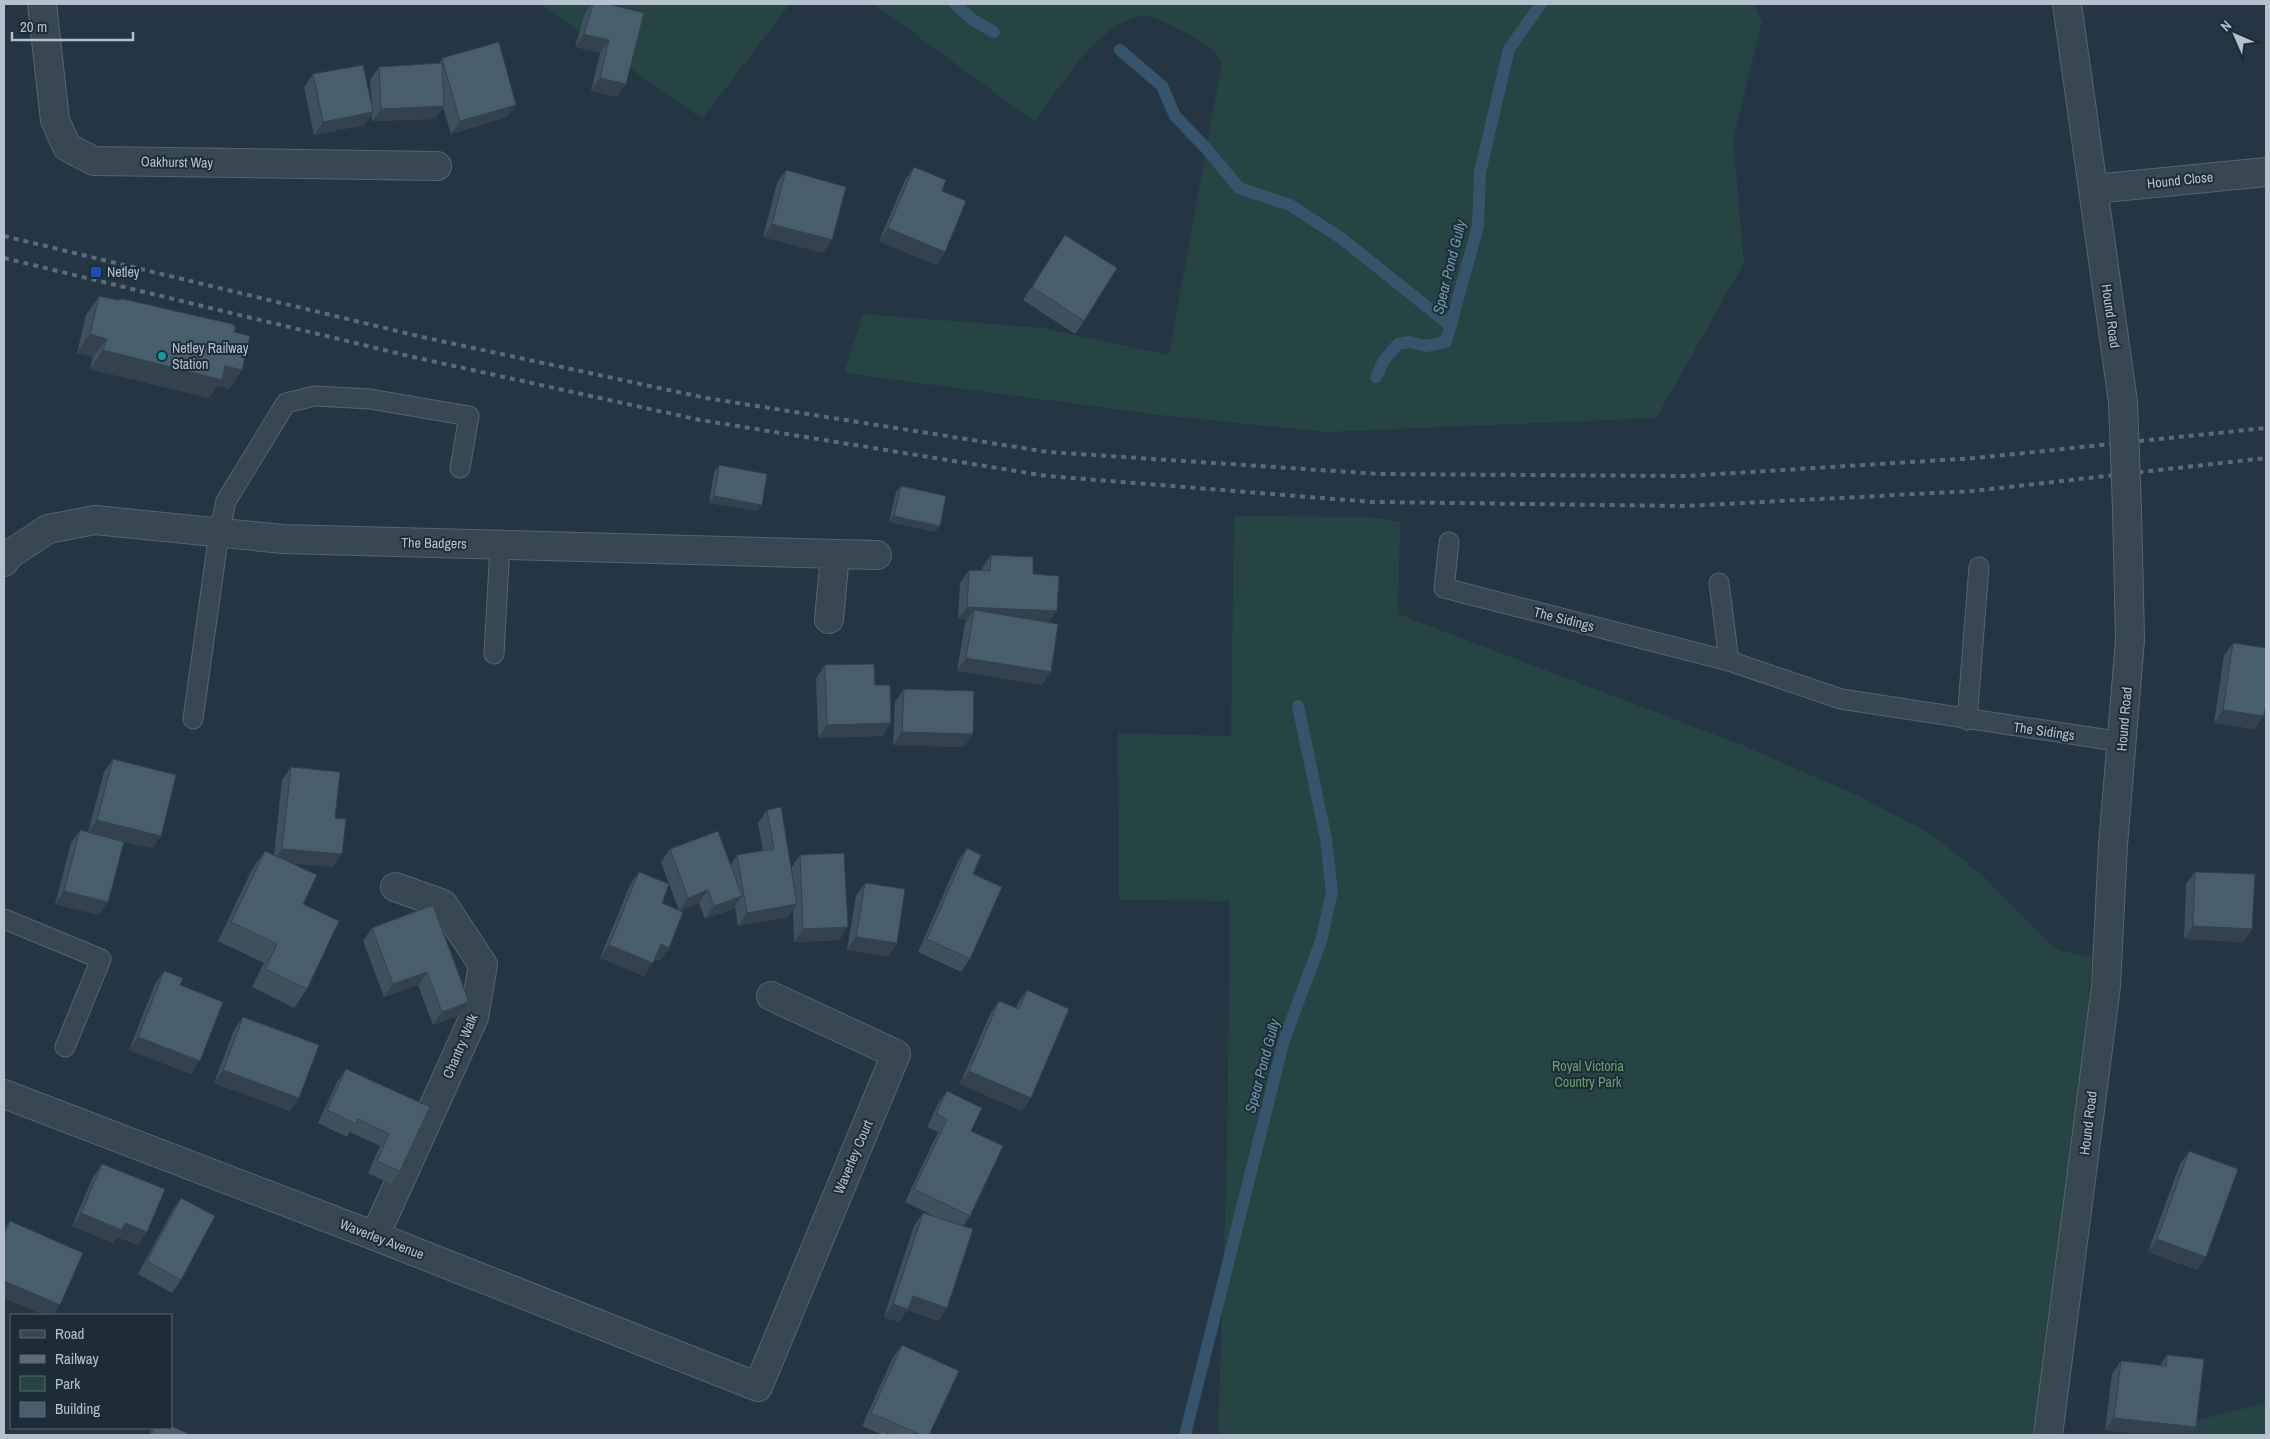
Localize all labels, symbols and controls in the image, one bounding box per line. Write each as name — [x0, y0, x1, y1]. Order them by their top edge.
scale bar — [12, 10, 134, 42]
north arrow — [2210, 10, 2260, 60]
text: 20 m — [20, 16, 47, 37]
text: N — [2217, 17, 2235, 35]
street label: Oakhurst Way — [141, 152, 214, 172]
street label: Hound Close — [2146, 168, 2214, 192]
water label: Spear Pond Gully — [1427, 217, 1471, 316]
place label: Netley — [107, 263, 140, 281]
marker: Netley — [89, 265, 103, 279]
street label: Hound Road — [2098, 283, 2124, 349]
place label: Netley Railway Station — [172, 339, 249, 373]
marker: Netley Railway Station — [156, 350, 168, 362]
street label: The Badgers — [401, 533, 467, 553]
street label: The Sidings — [1532, 603, 1596, 635]
street label: Hound Road — [2112, 686, 2136, 752]
street label: The Sidings — [2012, 718, 2076, 744]
street label: Chantry Walk — [438, 1011, 482, 1081]
water label: Spear Pond Gully — [1239, 1016, 1285, 1115]
park label: Royal Victoria Country Park — [1552, 1057, 1625, 1091]
street label: Hound Road — [2075, 1090, 2101, 1156]
street label: Waverley Court — [829, 1117, 877, 1197]
street label: Waverley Avenue — [337, 1215, 427, 1263]
legend — [10, 1314, 172, 1429]
text: Road — [55, 1323, 84, 1344]
text: Railway — [55, 1348, 100, 1369]
text: Park — [55, 1373, 81, 1394]
text: Building — [55, 1398, 100, 1419]

